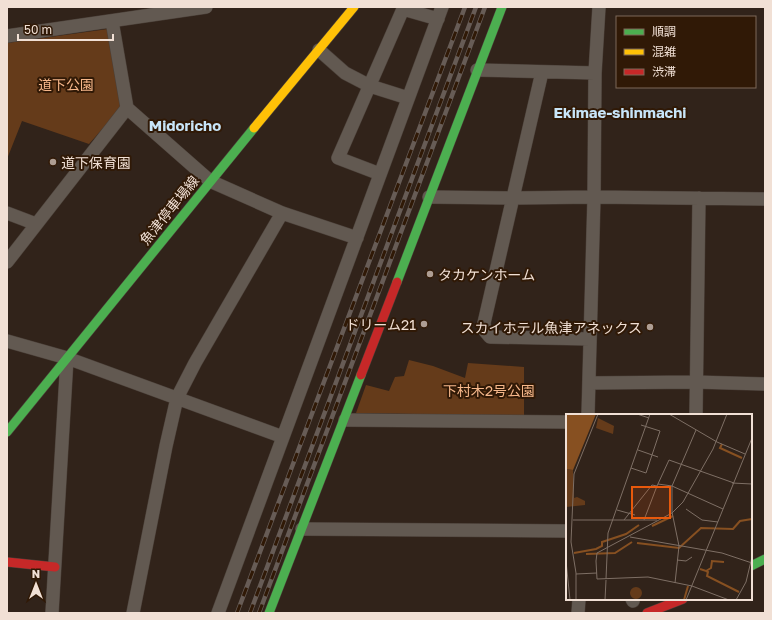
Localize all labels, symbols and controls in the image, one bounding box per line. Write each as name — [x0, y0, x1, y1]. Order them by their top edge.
scale bar — [18, 16, 113, 42]
legend — [616, 16, 756, 88]
text: 50 m — [24, 22, 52, 37]
text: 順調 — [652, 24, 676, 39]
text: 混雑 — [652, 44, 676, 59]
text: 渋滞 — [652, 64, 676, 79]
park label: 道下公園 — [38, 76, 94, 93]
district label: Ekimae-shinmachi — [554, 103, 686, 121]
district label: Midoricho — [149, 116, 221, 134]
place label: 道下保育園 — [61, 154, 131, 171]
marker: 道下保育園 — [48, 157, 58, 167]
street label: 魚津停車場線 — [136, 172, 202, 248]
place label: タカケンホーム — [438, 266, 535, 283]
marker: タカケンホーム — [425, 269, 435, 279]
place label: ドリーム21 — [346, 316, 416, 333]
marker: ドリーム21 — [419, 319, 429, 329]
place label: スカイホテル魚津アネックス — [460, 319, 642, 336]
marker: スカイホテル魚津アネックス — [645, 322, 655, 332]
park label: 下村木2号公園 — [443, 382, 535, 399]
inset map — [566, 414, 752, 600]
north arrow — [16, 564, 56, 604]
text: N — [32, 567, 40, 580]

